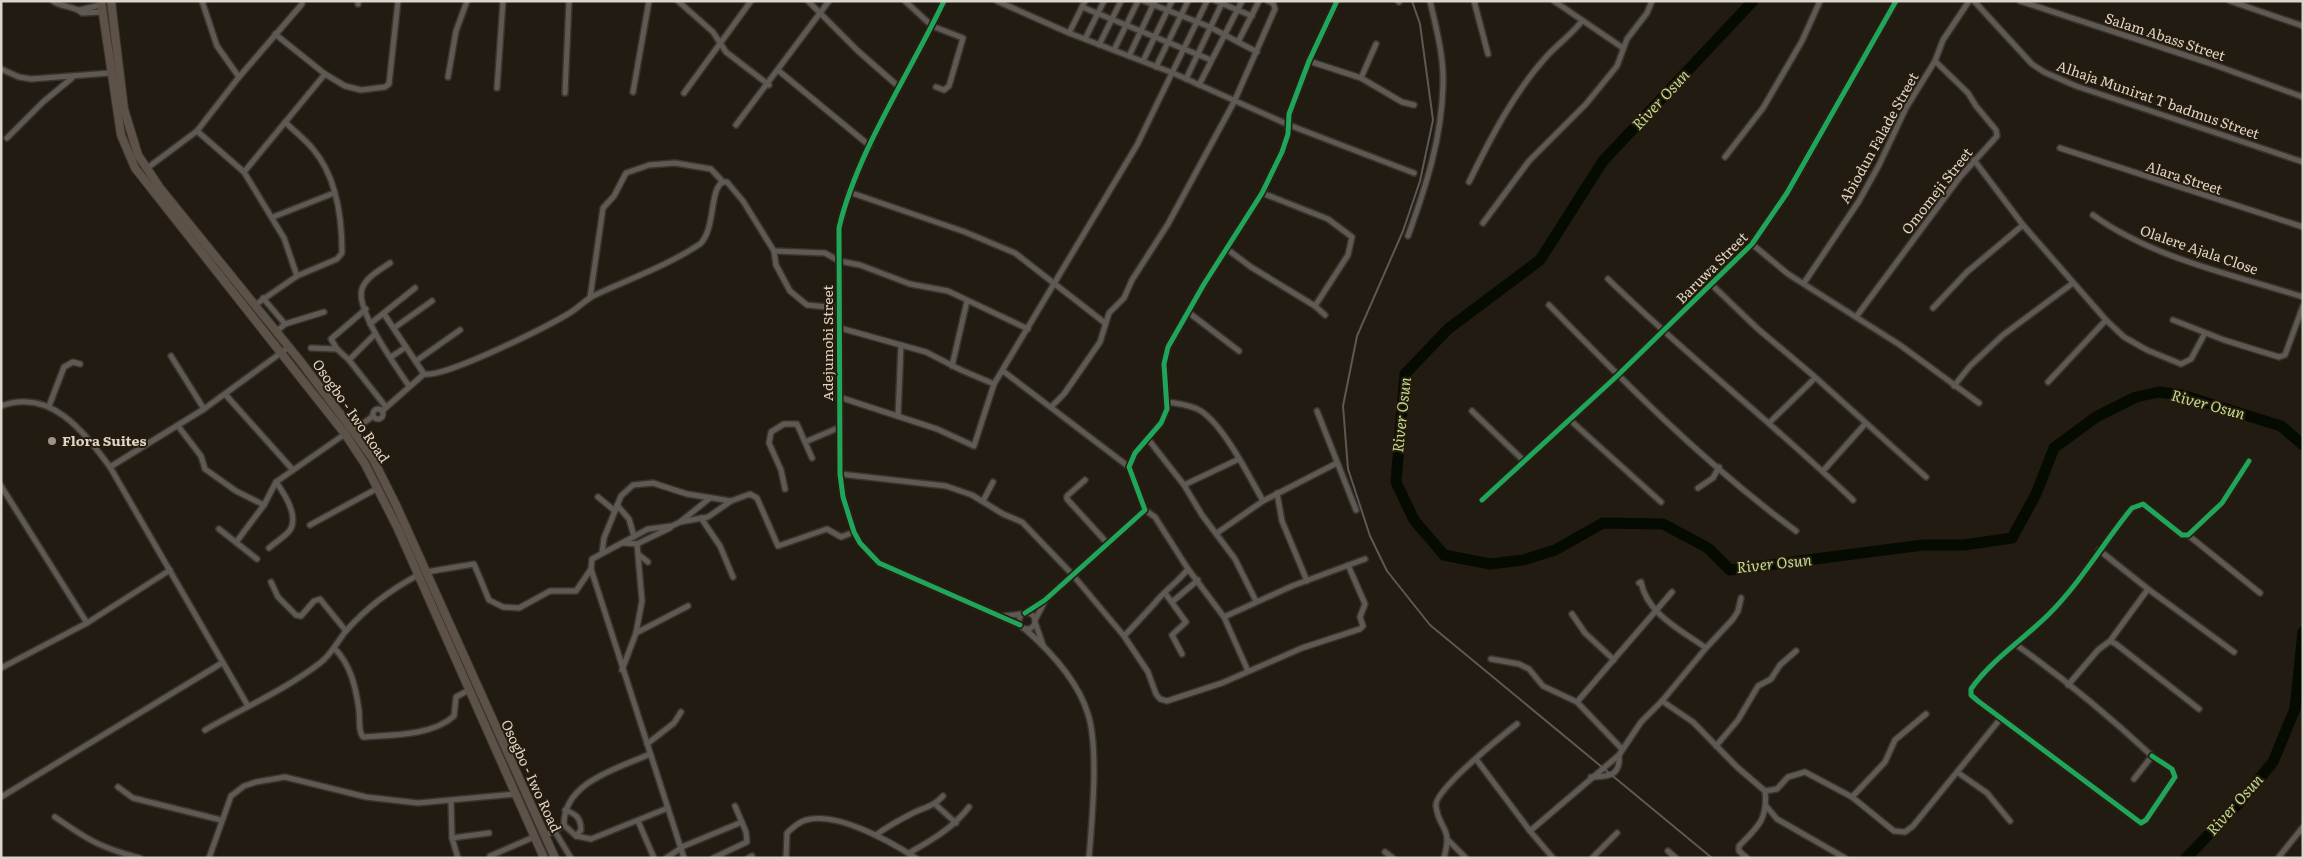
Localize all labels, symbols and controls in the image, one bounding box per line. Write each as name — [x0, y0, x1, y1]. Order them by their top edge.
street label: Salam Abass Street — [2102, 7, 2228, 65]
street label: Alhaja Munirat T badmus Street — [2054, 55, 2263, 143]
water label: River Osun — [1626, 63, 1694, 134]
street label: Abiodun Falade Street — [1834, 68, 1923, 207]
street label: Omomeji Street — [1896, 143, 1977, 238]
street label: Alara Street — [2143, 155, 2225, 199]
street label: Olalere Ajala Close — [2138, 219, 2261, 279]
street label: Baruwa Street — [1671, 227, 1752, 308]
street label: Adejumobi Street — [817, 285, 837, 401]
street label: Osogbo - Iwo Road — [309, 355, 395, 467]
water label: River Osun — [1385, 376, 1416, 454]
water label: River Osun — [2169, 383, 2248, 424]
place label: Flora Suites — [62, 430, 146, 450]
marker: Flora Suites — [46, 435, 58, 447]
water label: River Osun — [1735, 547, 1813, 578]
street label: Osogbo - Iwo Road — [497, 716, 567, 836]
water label: River Osun — [2200, 768, 2268, 840]

